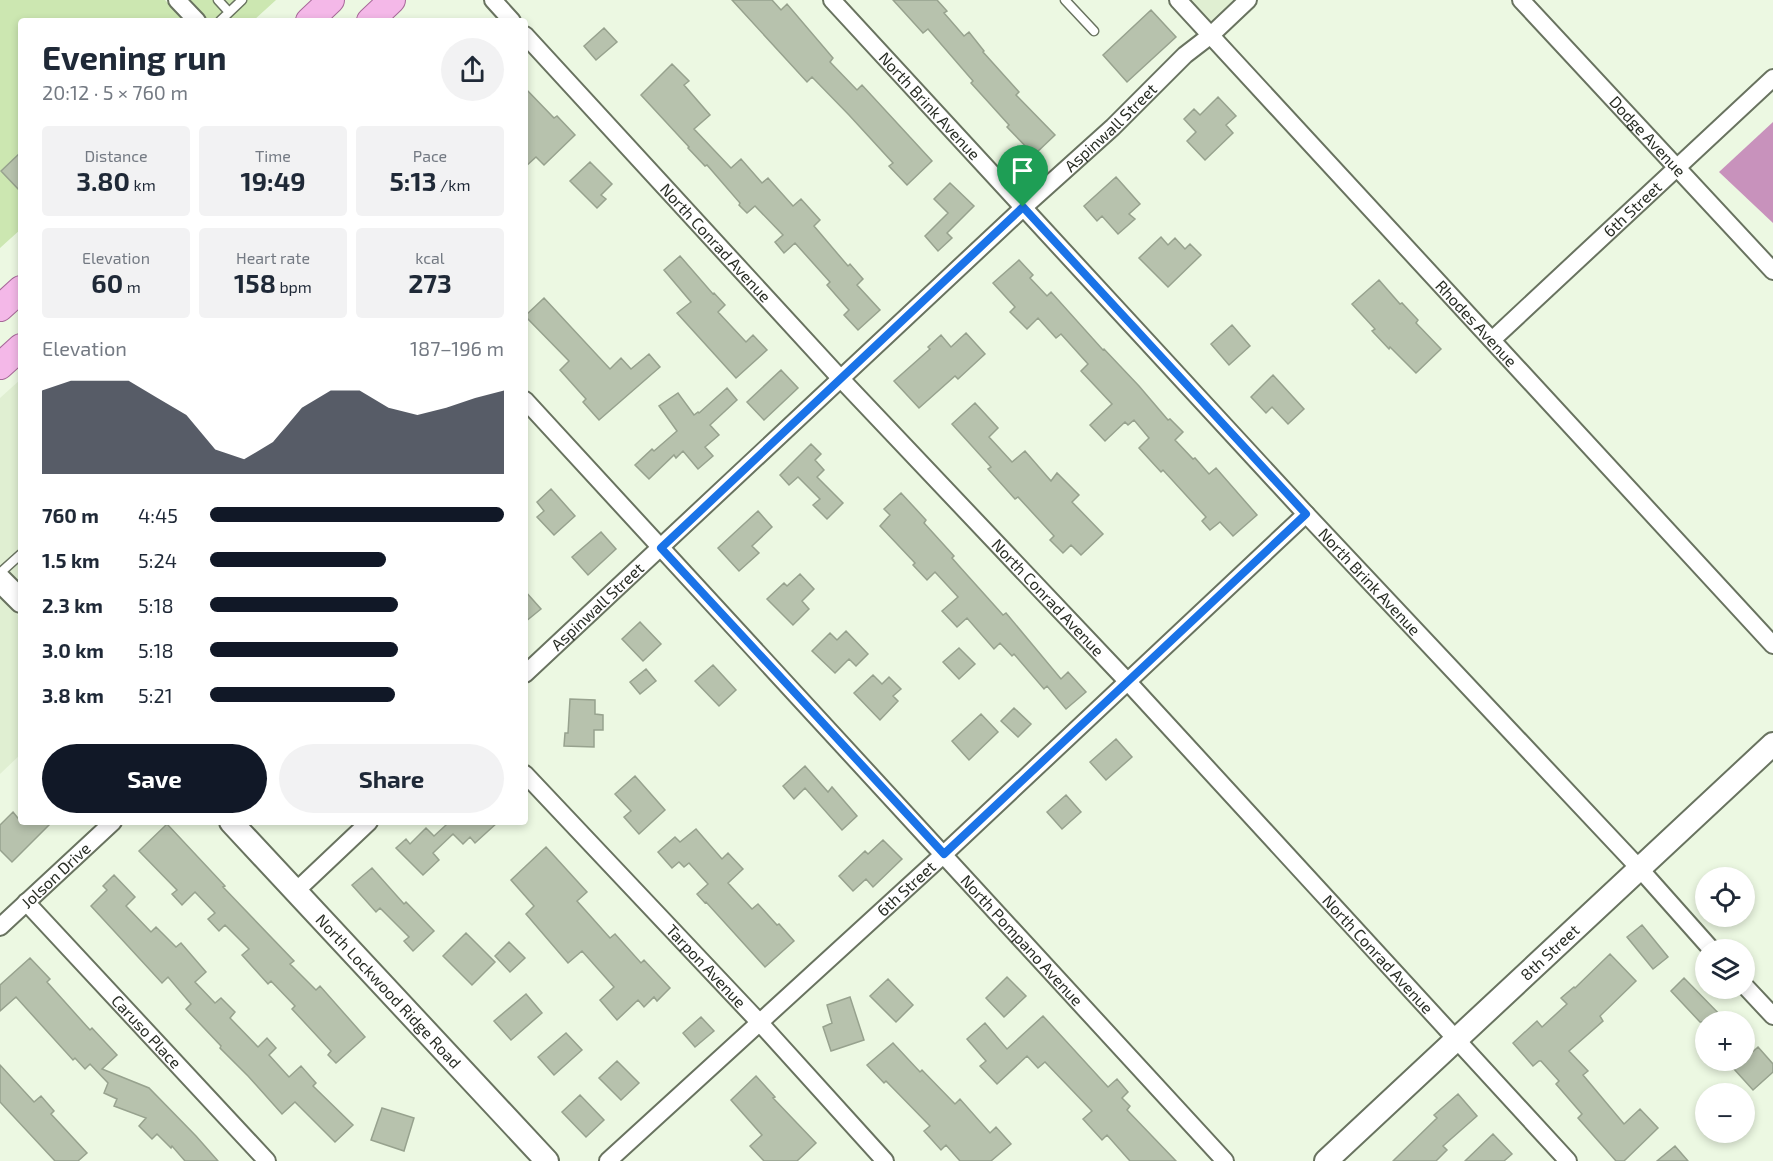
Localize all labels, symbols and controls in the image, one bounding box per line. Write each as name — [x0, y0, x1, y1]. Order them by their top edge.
text: Evening run — [42, 37, 227, 77]
button: share — [441, 38, 504, 101]
street label: North Brink Avenue — [875, 48, 984, 163]
street label: Aspinwall Street — [1060, 79, 1160, 175]
text: 20:12 · 5 × 760 m — [42, 80, 188, 104]
street label: Dodge Avenue — [1606, 92, 1690, 180]
pin — [997, 145, 1048, 207]
text: Distance — [84, 146, 148, 165]
text: Time — [255, 146, 291, 165]
text: Pace — [413, 146, 447, 165]
icon: arrive — [1006, 154, 1039, 187]
text: 3.80 — [76, 165, 130, 196]
text: 19:49 — [240, 165, 306, 196]
text: 5:13 — [389, 165, 437, 196]
text: km — [130, 175, 156, 194]
text: /km — [437, 175, 471, 194]
street label: 6th Street — [1599, 177, 1665, 240]
street label: North Conrad Avenue — [657, 179, 775, 306]
text: Elevation — [82, 248, 150, 267]
text: Heart rate — [236, 248, 310, 267]
text: kcal — [415, 248, 445, 267]
text: 60 — [91, 267, 123, 298]
text: 158 — [234, 267, 276, 298]
text: 273 — [408, 267, 452, 298]
street label: Rhodes Avenue — [1432, 276, 1521, 370]
text: m — [123, 277, 141, 296]
text: bpm — [276, 277, 312, 296]
text: Elevation — [42, 336, 127, 360]
text: 187–196 m — [410, 336, 504, 360]
text: 760 m — [42, 503, 99, 527]
text: 4:45 — [138, 503, 178, 527]
street label: North Brink Avenue — [1315, 524, 1425, 639]
street label: North Conrad Avenue — [988, 534, 1108, 660]
text: 1.5 km — [42, 548, 100, 572]
text: 5:24 — [138, 548, 177, 572]
street label: Aspinwall Street — [547, 558, 647, 654]
text: 2.3 km — [42, 593, 103, 617]
text: 5:18 — [138, 593, 174, 617]
text: 3.0 km — [42, 638, 104, 662]
text: 5:18 — [138, 638, 174, 662]
text: 3.8 km — [42, 683, 104, 707]
text: 5:21 — [138, 683, 173, 707]
button: Save — [42, 744, 267, 813]
button: Share — [279, 744, 504, 813]
street label: Jolson Drive — [17, 838, 94, 912]
street label: 6th Street — [873, 857, 939, 920]
map controls — [1695, 867, 1755, 1143]
button: locate — [1695, 867, 1755, 927]
street label: North Pompano Avenue — [957, 870, 1087, 1009]
street label: North Conrad Avenue — [1319, 890, 1438, 1017]
street label: North Lockwood Ridge Road — [312, 910, 465, 1072]
street label: Tarpon Avenue — [663, 920, 750, 1011]
street label: 8th Street — [1516, 920, 1583, 984]
button: layers — [1695, 939, 1755, 999]
street label: Caruso Place — [108, 991, 186, 1072]
button: + — [1695, 1011, 1755, 1071]
button: − — [1695, 1083, 1755, 1143]

